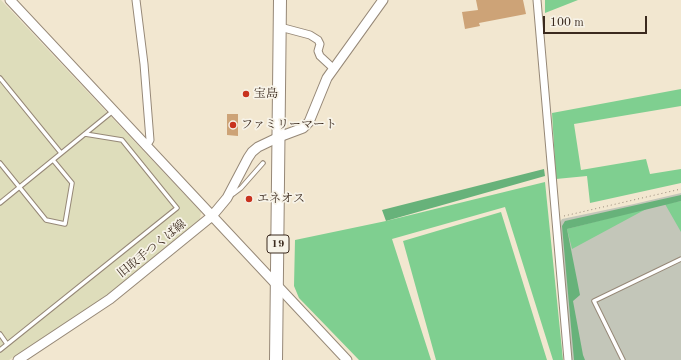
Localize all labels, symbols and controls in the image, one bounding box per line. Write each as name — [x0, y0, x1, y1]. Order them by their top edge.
scale bar — [545, 8, 649, 34]
text: 100 m — [550, 17, 584, 29]
place label: 宝島 — [254, 87, 278, 101]
marker: 宝島 — [241, 89, 251, 99]
place label: ファミリーマート — [241, 118, 337, 132]
marker: ファミリーマート — [228, 120, 238, 130]
place label: エネオス — [257, 192, 305, 206]
marker: エネオス — [244, 194, 254, 204]
street label: 旧取手つくば線 — [115, 217, 189, 281]
road number: 19 — [267, 235, 289, 253]

